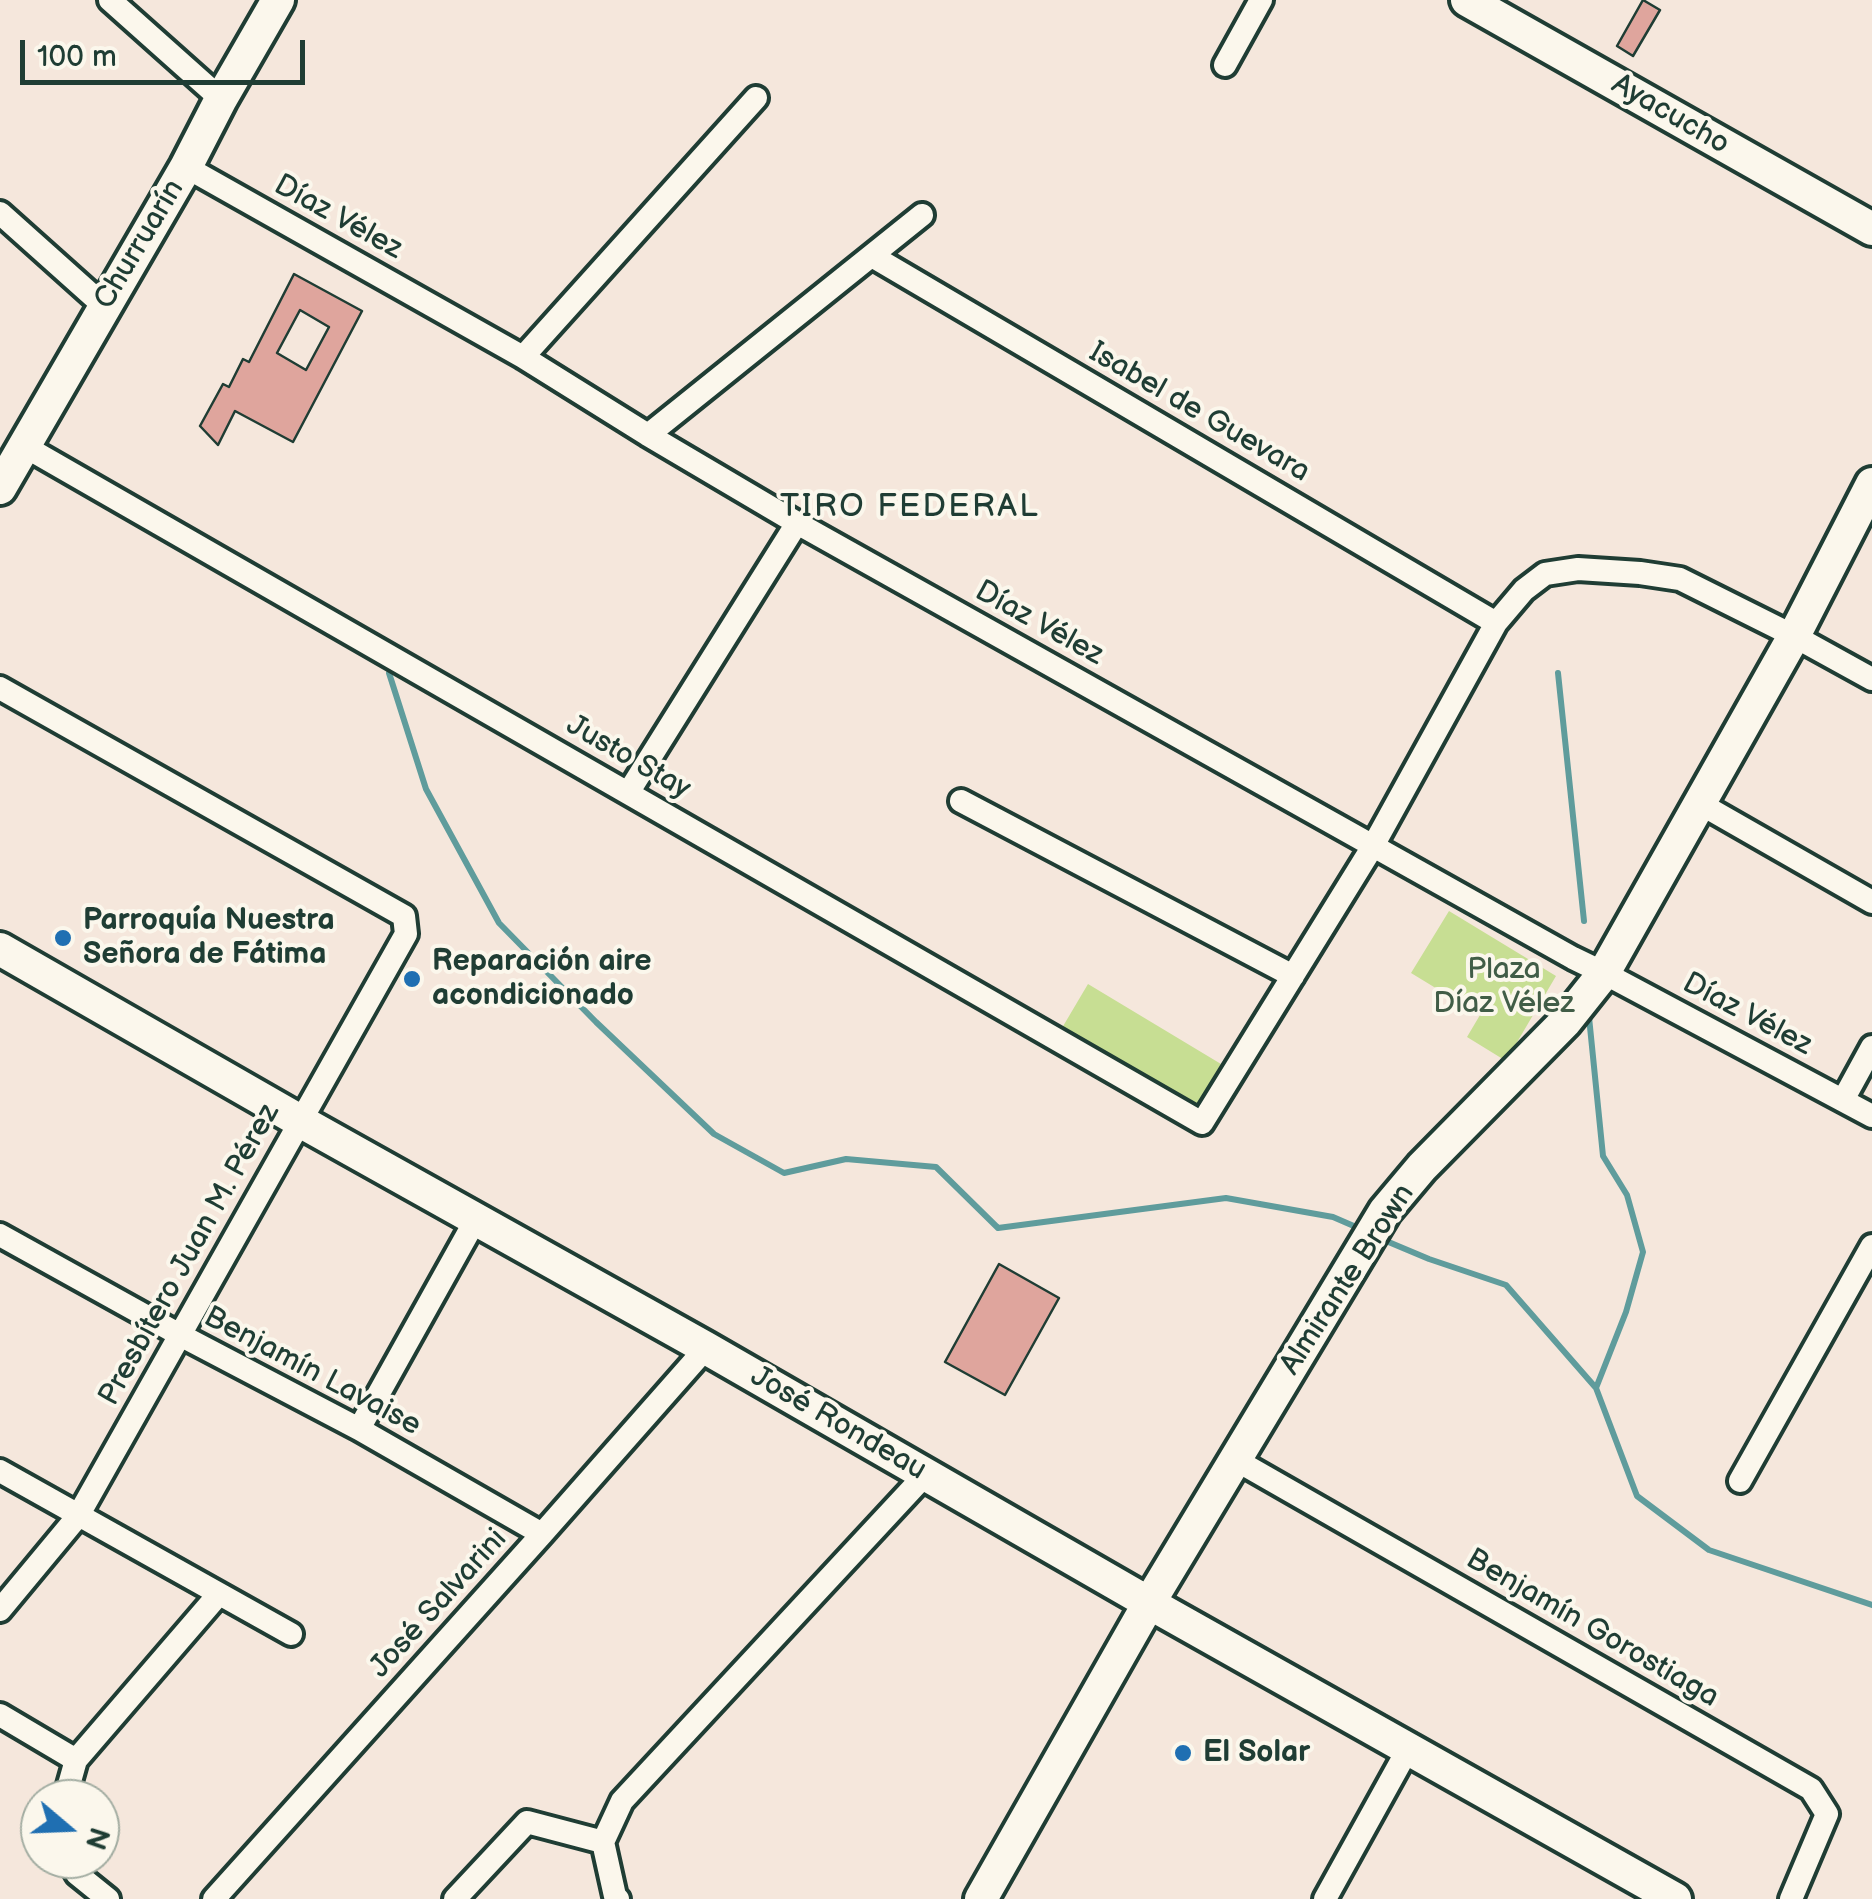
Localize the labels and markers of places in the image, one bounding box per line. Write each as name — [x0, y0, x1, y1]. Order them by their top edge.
place label: Parroquía Nuestra Señora de Fátima — [83, 903, 335, 974]
marker: Parroquía Nuestra Señora de Fátima — [52, 927, 74, 949]
place label: Reparación aire acondicionado — [432, 944, 651, 1014]
marker: Reparación aire acondicionado — [401, 968, 423, 990]
place label: El Solar — [1203, 1735, 1310, 1771]
marker: El Solar — [1172, 1742, 1194, 1764]

